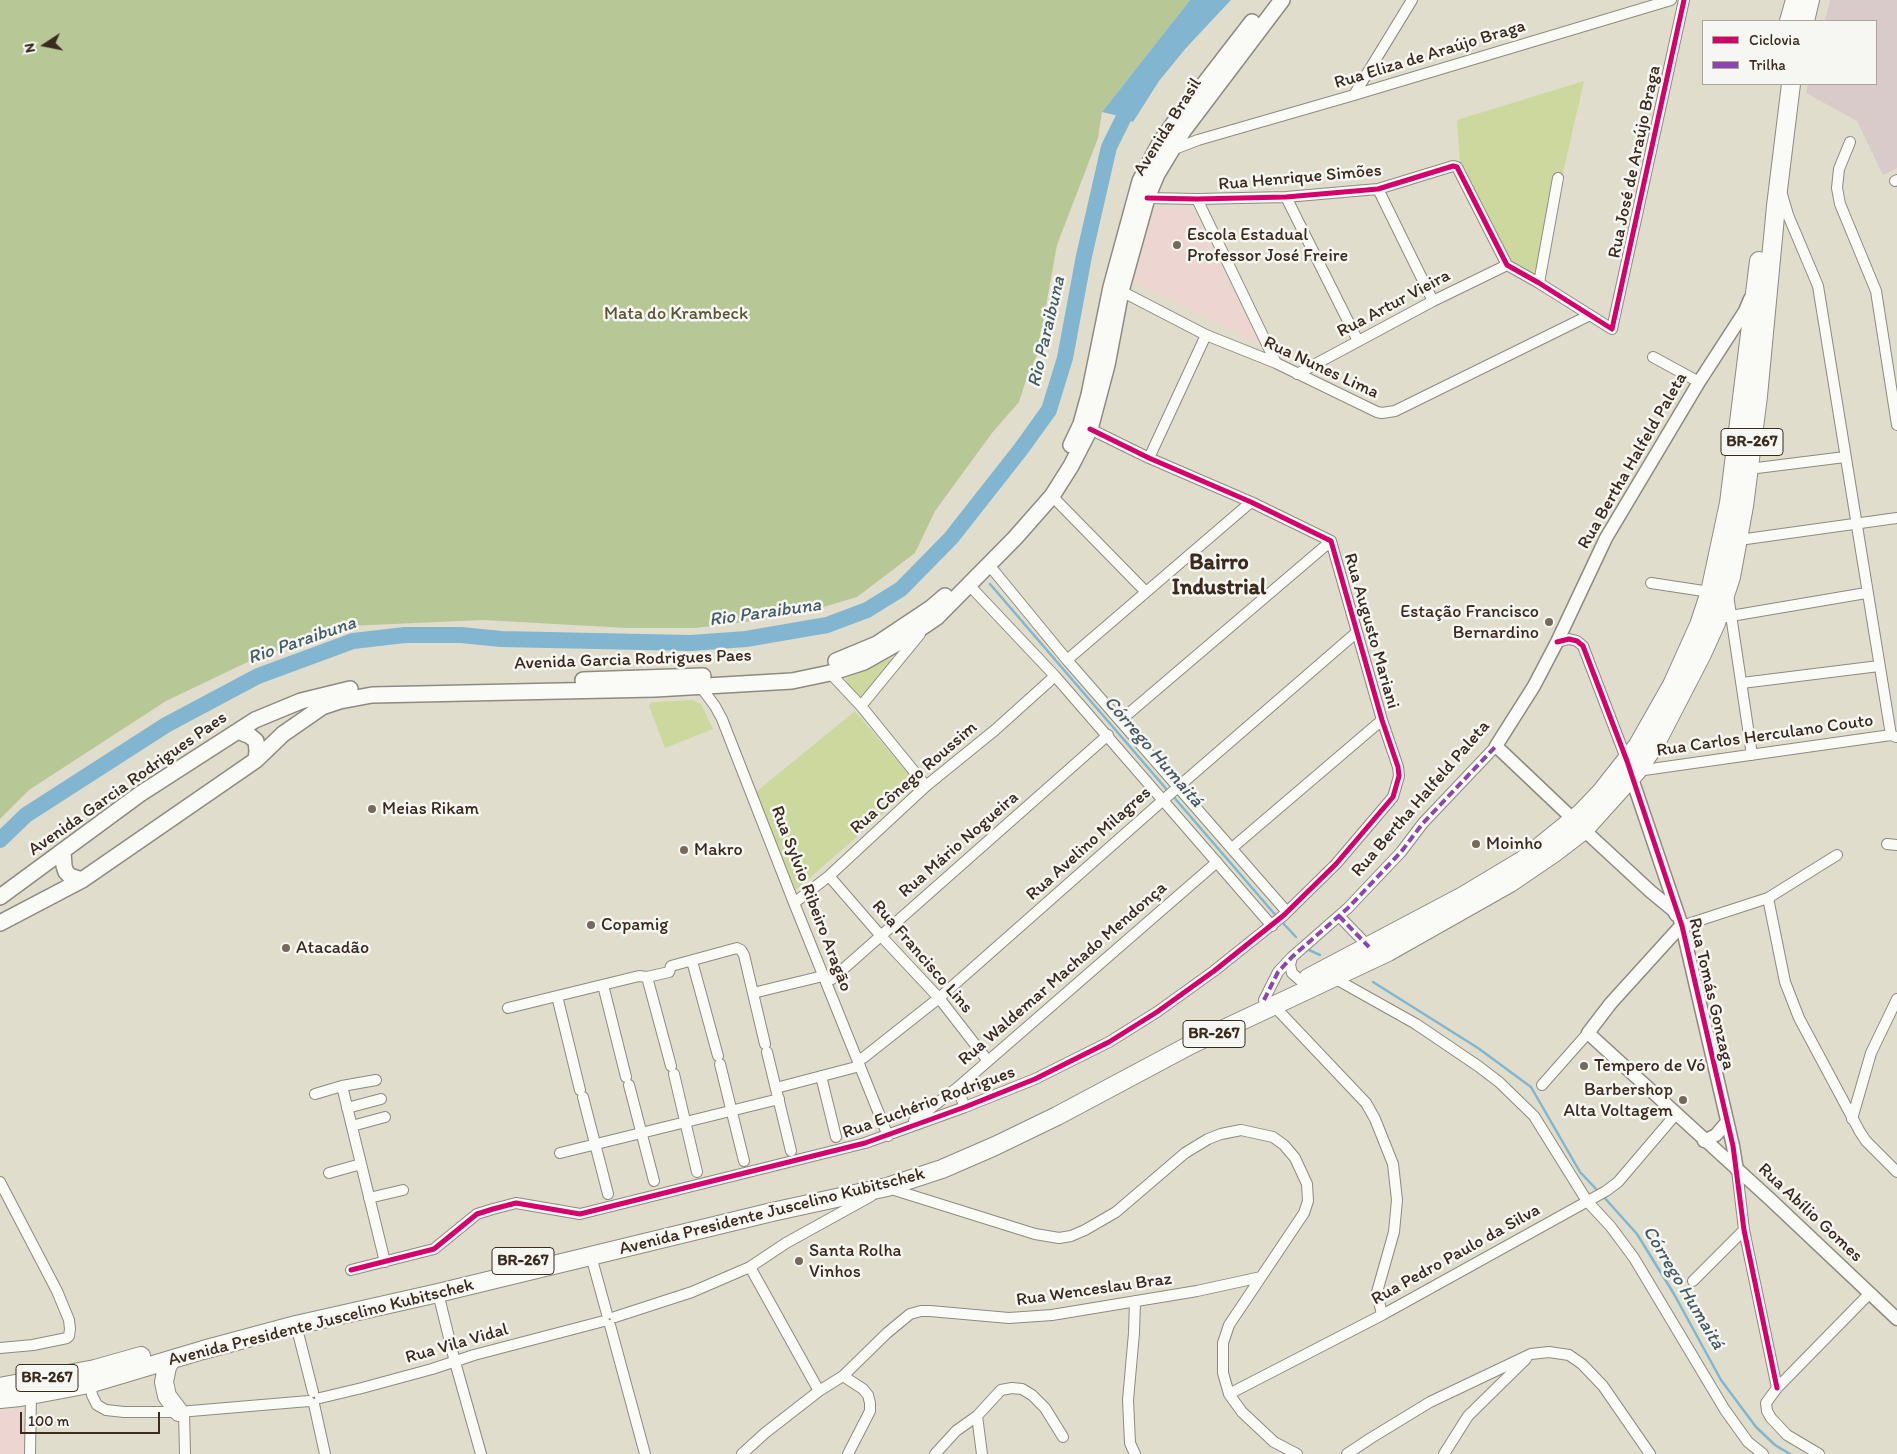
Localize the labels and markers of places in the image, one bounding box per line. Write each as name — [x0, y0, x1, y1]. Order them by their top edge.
place label: Escola Estadual Professor José Freire — [1187, 224, 1348, 266]
marker: Escola Estadual Professor José Freire — [1171, 239, 1183, 251]
place label: Estação Francisco Bernardino — [1400, 601, 1539, 644]
marker: Estação Francisco Bernardino — [1543, 616, 1555, 628]
place label: Meias Rikam — [382, 798, 479, 820]
marker: Meias Rikam — [366, 803, 378, 815]
place label: Moinho — [1486, 833, 1542, 855]
marker: Moinho — [1470, 838, 1482, 850]
place label: Makro — [694, 839, 743, 861]
marker: Makro — [678, 844, 690, 856]
place label: Copamig — [601, 914, 668, 936]
marker: Copamig — [585, 919, 597, 931]
place label: Atacadão — [296, 937, 369, 959]
marker: Atacadão — [280, 942, 292, 954]
place label: Tempero de Vó — [1594, 1055, 1705, 1077]
marker: Tempero de Vó — [1578, 1060, 1590, 1072]
place label: Barbershop Alta Voltagem — [1563, 1079, 1673, 1122]
marker: Barbershop Alta Voltagem — [1677, 1094, 1689, 1106]
place label: Santa Rolha Vinhos — [809, 1240, 901, 1282]
marker: Santa Rolha Vinhos — [793, 1255, 805, 1267]

